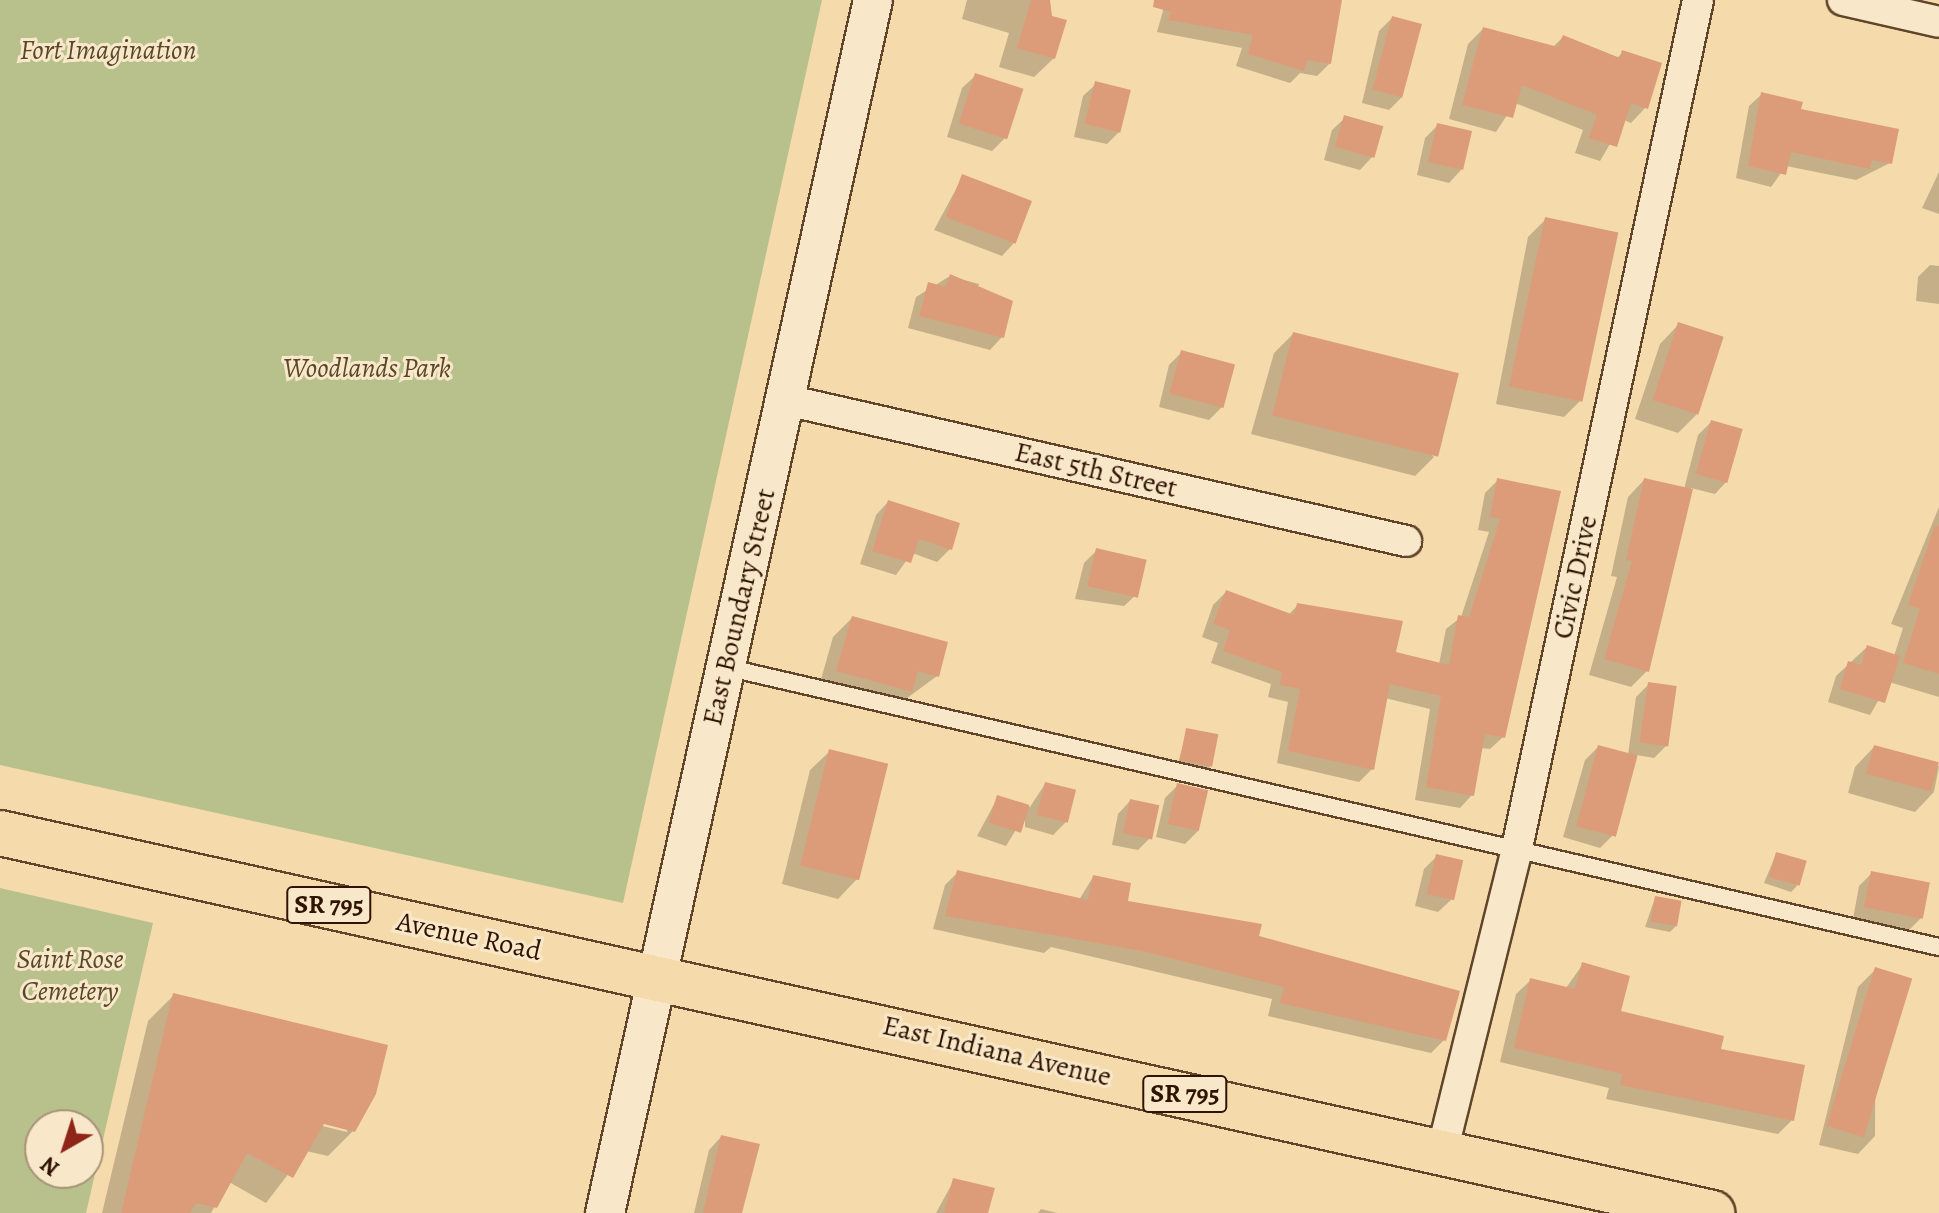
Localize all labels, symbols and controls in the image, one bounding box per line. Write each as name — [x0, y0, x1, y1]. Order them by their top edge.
park label: Fort Imagination — [20, 33, 196, 67]
park label: Woodlands Park — [283, 351, 451, 385]
street label: East 5th Street — [1011, 435, 1181, 505]
street label: East Boundary Street — [695, 485, 783, 729]
street label: Civic Drive — [1546, 512, 1604, 642]
road number: SR 795 — [285, 883, 373, 927]
street label: Avenue Road — [394, 904, 544, 968]
park label: Saint Rose Cemetery — [16, 942, 124, 1008]
street label: East Indiana Avenue — [879, 1008, 1115, 1094]
road number: SR 795 — [1141, 1072, 1229, 1116]
north arrow — [24, 1109, 104, 1189]
text: N — [34, 1149, 66, 1183]

